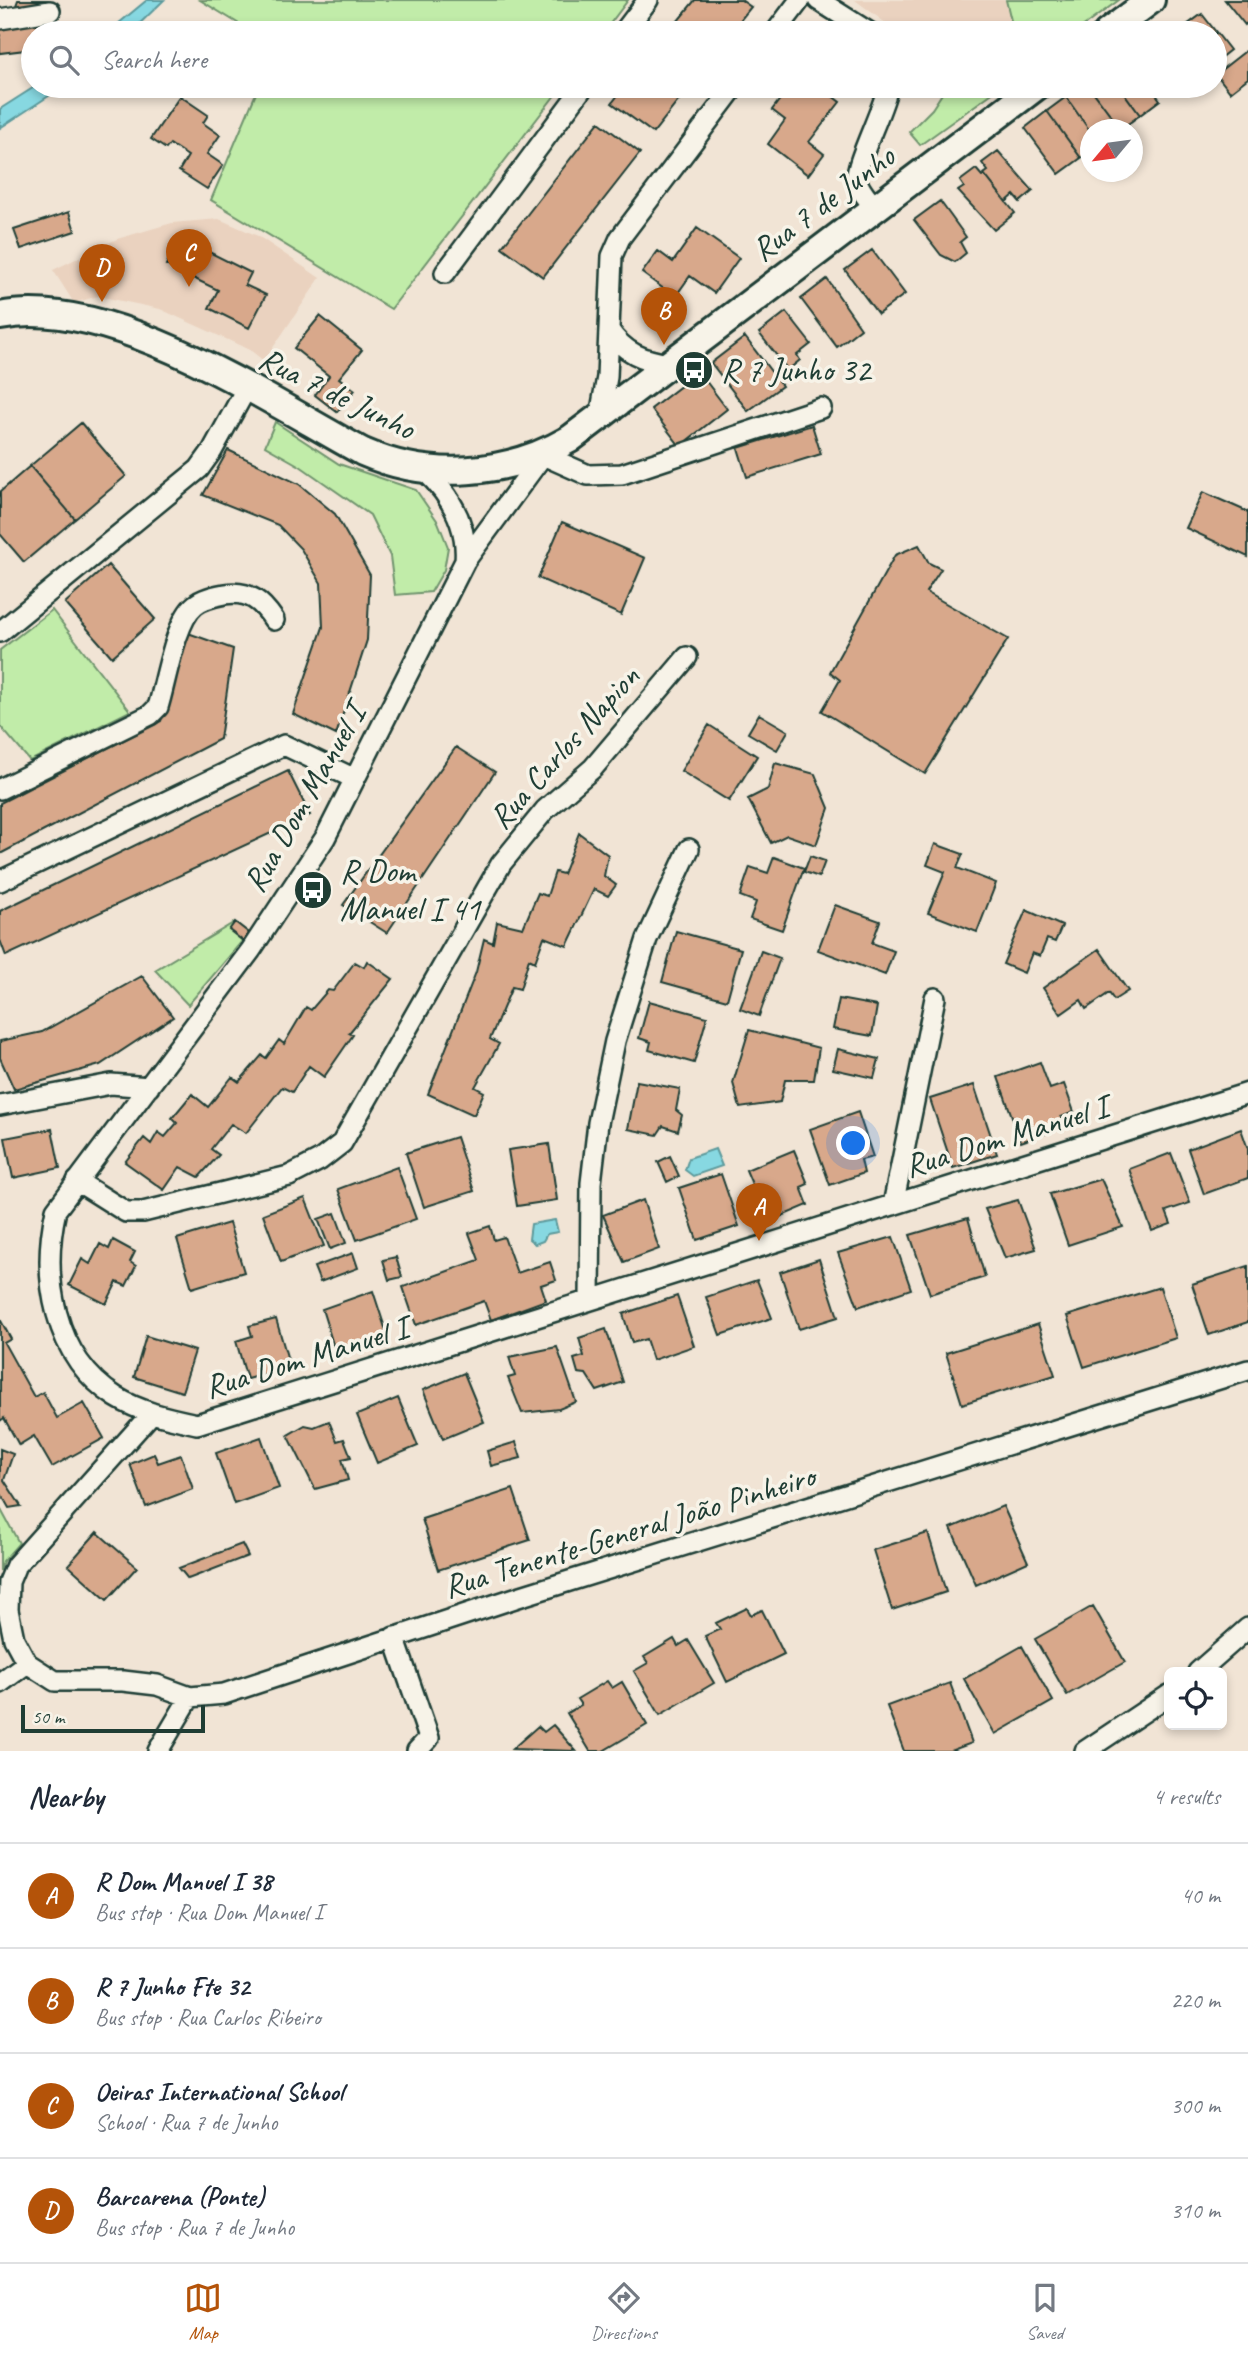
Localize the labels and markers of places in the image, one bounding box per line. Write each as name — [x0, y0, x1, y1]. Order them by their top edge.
pin: C — [166, 229, 212, 287]
pin: D — [79, 244, 125, 302]
pin: B — [641, 287, 687, 345]
bus stop icon: R 7 Junho 32 — [673, 349, 715, 391]
place label: R 7 Junho 32 — [721, 349, 874, 391]
place label: R Dom Manuel I 41 — [340, 850, 483, 930]
bus stop icon: R Dom Manuel I 41 — [292, 869, 334, 911]
pin: A — [736, 1183, 782, 1241]

